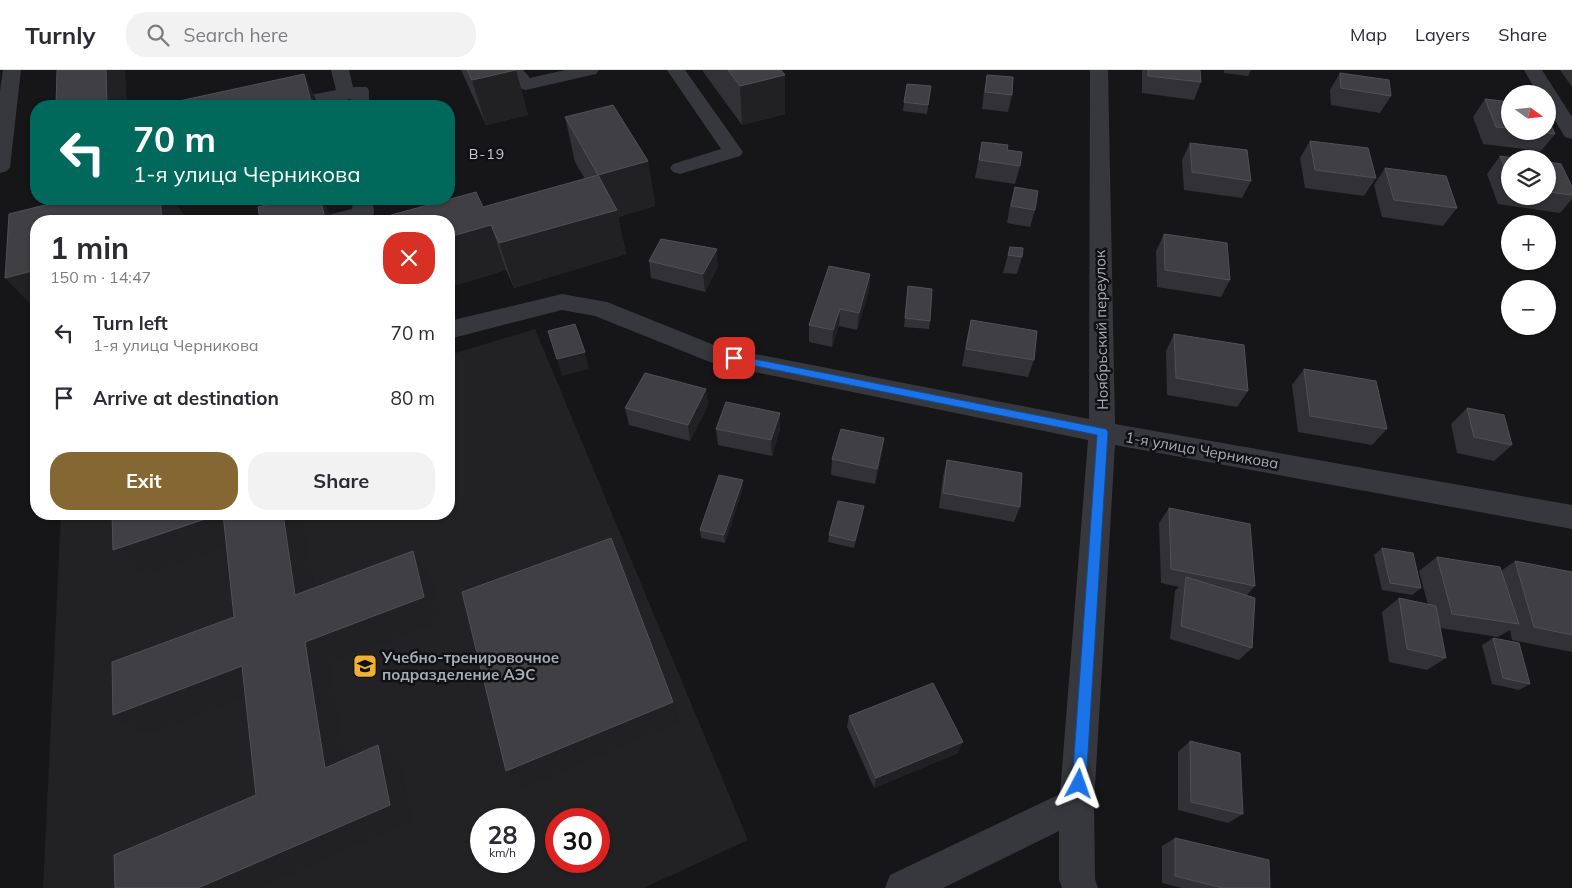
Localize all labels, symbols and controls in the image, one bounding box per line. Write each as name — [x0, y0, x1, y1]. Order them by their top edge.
search box — [126, 12, 476, 57]
text: Turnly — [25, 20, 96, 50]
icon: search — [144, 21, 172, 49]
text: Search here — [184, 23, 288, 47]
text: Map — [1350, 23, 1387, 46]
text: Layers — [1415, 23, 1470, 46]
text: Share — [1498, 23, 1547, 46]
north arrow — [1501, 85, 1556, 140]
map controls — [1501, 85, 1556, 335]
text: 70 m — [133, 117, 216, 161]
icon: left — [50, 120, 115, 185]
district label: В-19 — [469, 145, 505, 163]
button: layers — [1501, 150, 1556, 205]
text: 1-я улица Черникова — [133, 160, 361, 188]
button: + — [1501, 215, 1556, 270]
text: 1 min — [50, 229, 129, 267]
button: close — [383, 232, 435, 284]
street label: Ноябрьский переулок — [1090, 249, 1112, 410]
text: 150 m · 14:47 — [50, 267, 151, 287]
button: − — [1501, 280, 1556, 335]
text: Turn left — [93, 311, 168, 335]
icon: left — [50, 319, 78, 347]
text: 70 m — [391, 321, 435, 345]
text: 1-я улица Черникова — [93, 335, 259, 355]
pin — [713, 337, 755, 379]
icon: arrive — [720, 344, 748, 372]
icon: arrive — [50, 384, 78, 412]
text: Arrive at destination — [93, 386, 279, 410]
text: 80 m — [391, 386, 435, 410]
street label: 1-я улица Черникова — [1124, 427, 1280, 473]
button: Exit — [50, 452, 238, 510]
button: Share — [248, 452, 435, 510]
place label: Учебно-тренировочное подразделение АЭС — [381, 648, 559, 684]
school or university icon: Учебно-тренировочное подразделение АЭС — [352, 653, 378, 679]
position arrow — [1052, 757, 1104, 809]
speed limit sign: 30 — [545, 808, 610, 873]
text: 28 — [487, 819, 518, 850]
text: km/h — [489, 845, 516, 860]

